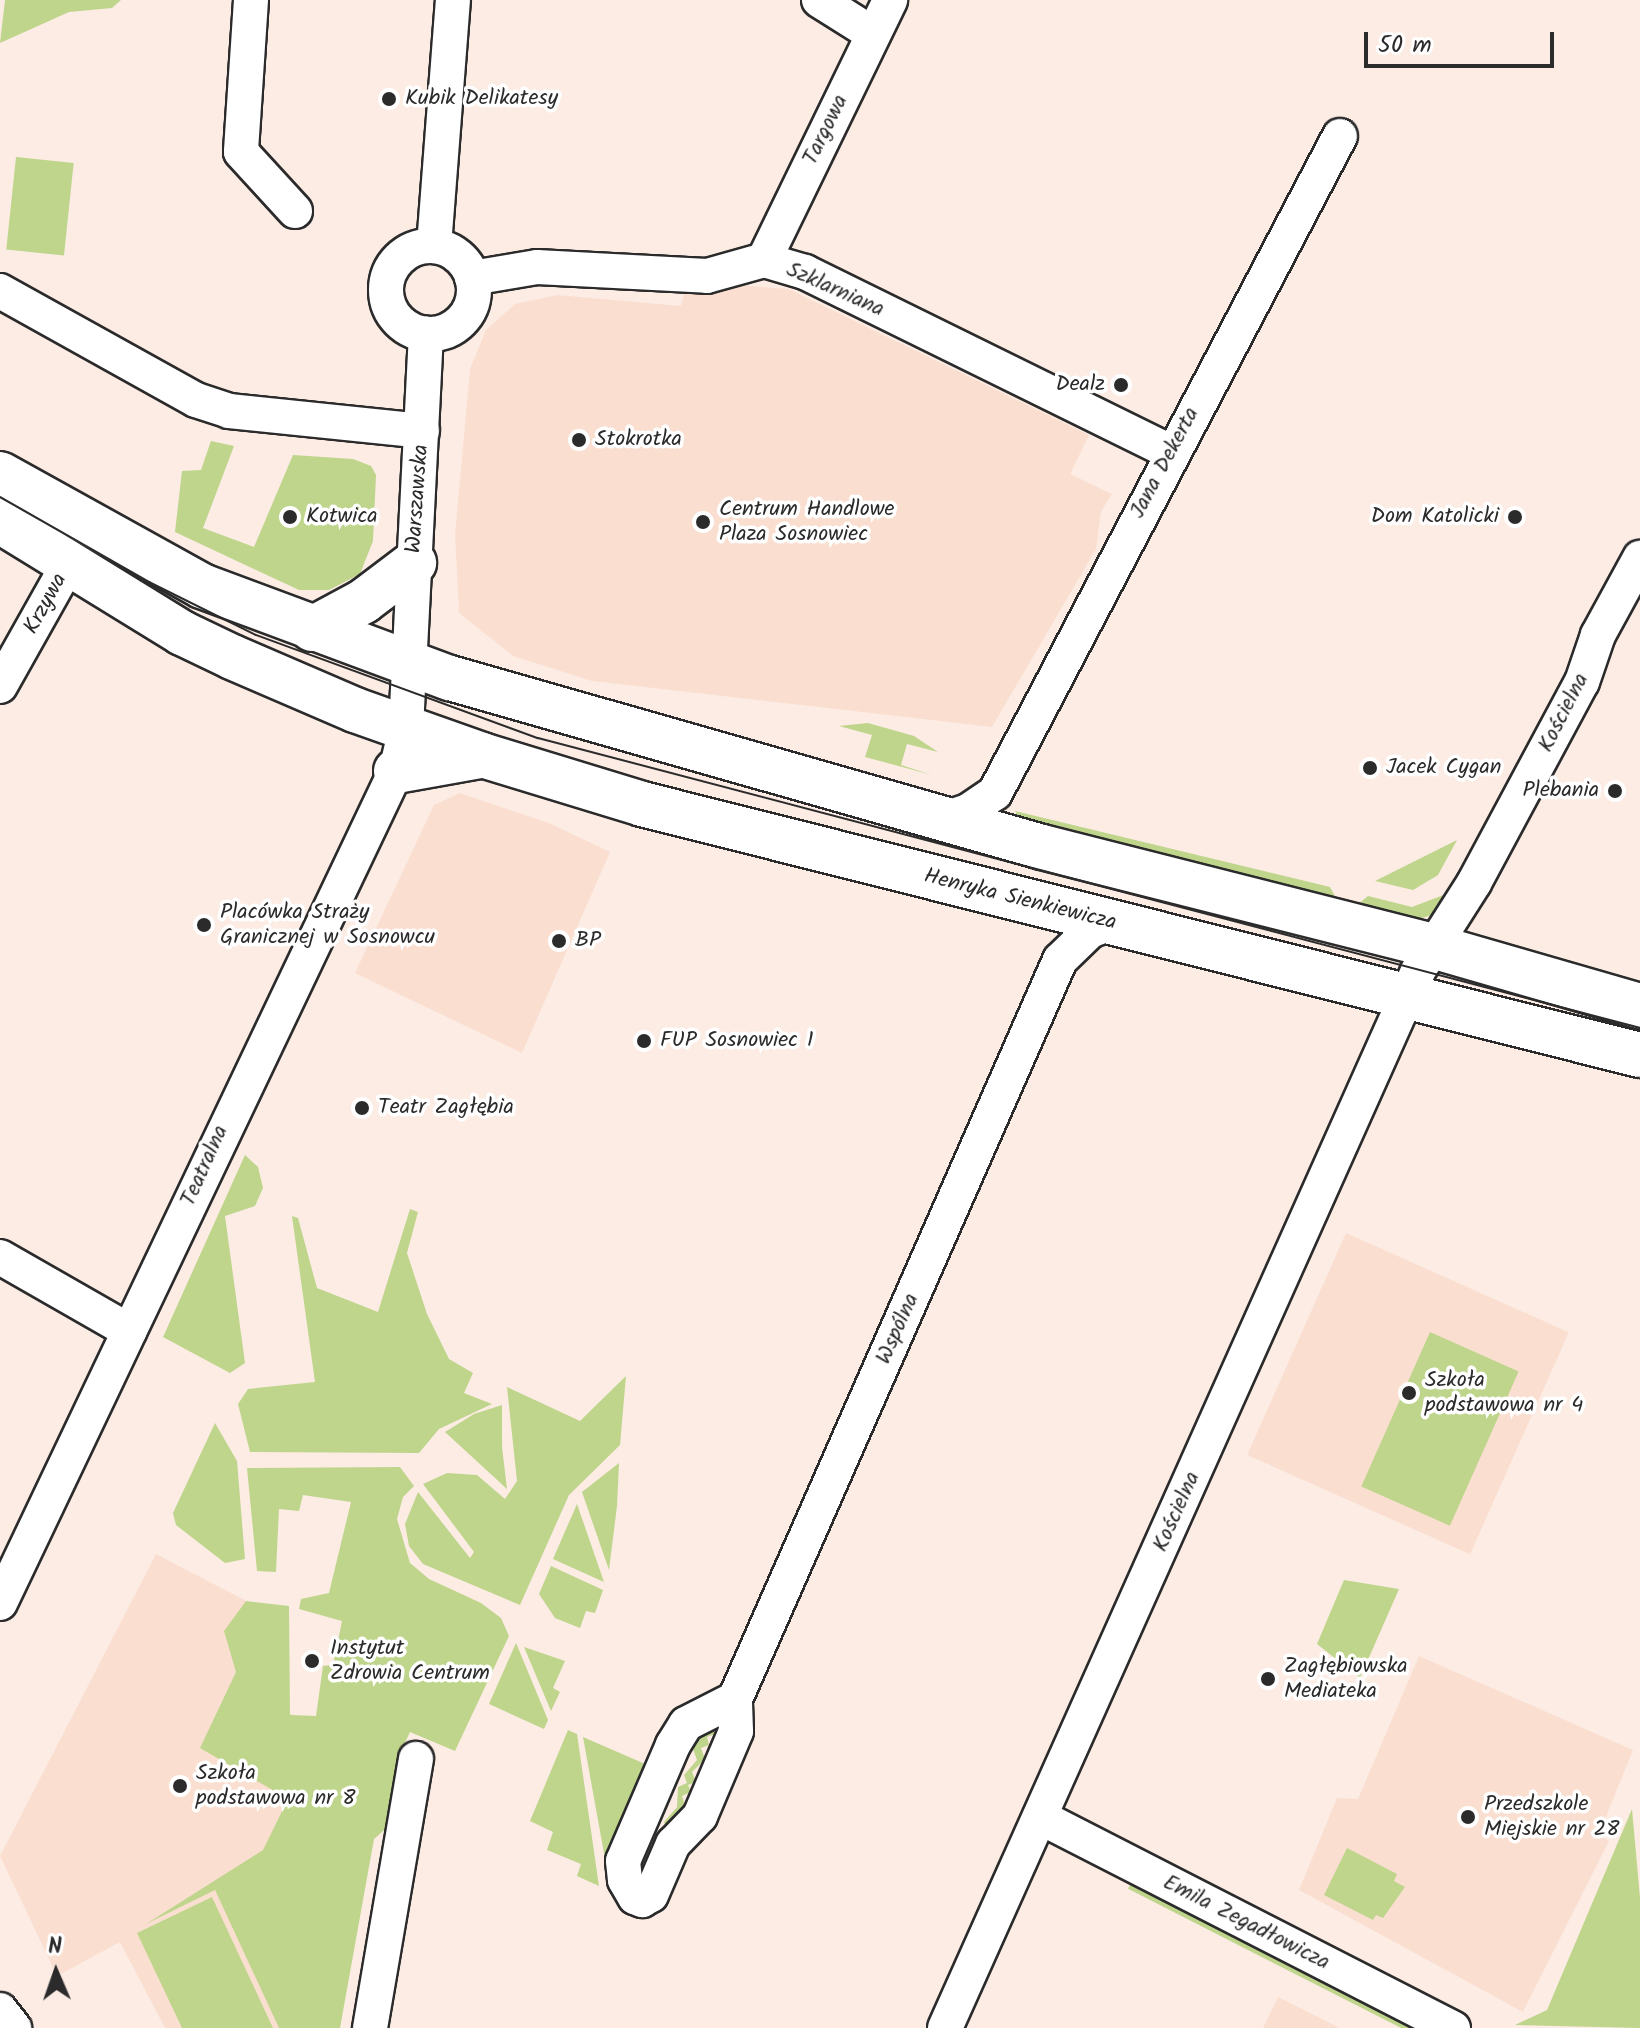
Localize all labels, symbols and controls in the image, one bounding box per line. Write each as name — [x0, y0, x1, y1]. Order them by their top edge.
scale bar — [1368, 16, 1558, 66]
text: 50 m — [1378, 26, 1432, 65]
place label: Kubik Delikatesy — [405, 86, 558, 112]
marker: Kubik Delikatesy — [380, 90, 398, 108]
street label: Targowa — [798, 91, 854, 169]
street label: Szklarniana — [782, 257, 888, 323]
place label: Dealz — [1056, 372, 1105, 398]
marker: Dealz — [1112, 376, 1130, 394]
street label: Jana Dekerta — [1125, 403, 1205, 523]
place label: Stokrotka — [595, 427, 682, 453]
marker: Stokrotka — [570, 431, 588, 449]
street label: Warszawska — [401, 444, 435, 554]
place label: Centrum Handlowe Plaza Sosnowiec — [719, 496, 894, 548]
place label: Kotwica — [306, 504, 378, 530]
place label: Dom Katolicki — [1371, 504, 1499, 530]
marker: Kotwica — [281, 508, 299, 526]
marker: Dom Katolicki — [1506, 508, 1524, 526]
marker: Centrum Handlowe Plaza Sosnowiec — [694, 513, 712, 531]
street label: Krzywa — [19, 569, 73, 639]
street label: Kościelna — [1533, 669, 1595, 757]
place label: Jacek Cygan — [1386, 755, 1501, 781]
marker: Jacek Cygan — [1361, 759, 1379, 777]
place label: Plebania — [1523, 778, 1599, 804]
marker: Plebania — [1606, 782, 1624, 800]
street label: Henryka Sienkiewicza — [921, 863, 1119, 937]
place label: Placówka Straży Granicznej w Sosnowcu — [220, 899, 435, 950]
marker: Placówka Straży Granicznej w Sosnowcu — [195, 916, 213, 934]
place label: BP — [575, 928, 601, 954]
marker: BP — [550, 932, 568, 950]
place label: FUP Sosnowiec 1 — [660, 1028, 814, 1054]
marker: FUP Sosnowiec 1 — [635, 1032, 653, 1050]
place label: Teatr Zagłębia — [378, 1095, 514, 1121]
marker: Teatr Zagłębia — [353, 1099, 371, 1117]
street label: Teatralna — [176, 1122, 234, 1210]
street label: Wspólna — [871, 1290, 925, 1368]
place label: Szkoła podstawowa nr 4 — [1425, 1367, 1583, 1418]
marker: Szkoła podstawowa nr 4 — [1400, 1384, 1418, 1402]
street label: Kościelna — [1148, 1468, 1206, 1556]
place label: Instytut Zdrowia Centrum — [330, 1635, 490, 1686]
marker: Instytut Zdrowia Centrum — [301, 1650, 323, 1672]
place label: Zagłębiowska Mediateka — [1284, 1653, 1408, 1704]
marker: Zagłębiowska Mediateka — [1259, 1670, 1277, 1688]
place label: Szkoła podstawowa nr 8 — [196, 1760, 355, 1812]
marker: Szkoła podstawowa nr 8 — [171, 1777, 189, 1795]
place label: Przedszkole Miejskie nr 28 — [1484, 1791, 1620, 1842]
marker: Przedszkole Miejskie nr 28 — [1459, 1808, 1477, 1826]
street label: Emila Zegadłowicza — [1158, 1870, 1334, 1976]
text: N — [48, 1930, 63, 1965]
north arrow — [16, 1932, 96, 2012]

